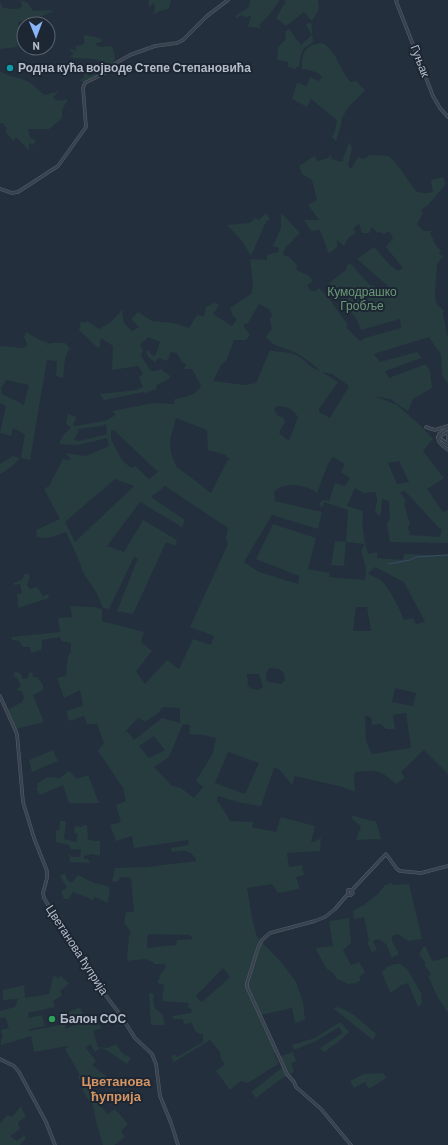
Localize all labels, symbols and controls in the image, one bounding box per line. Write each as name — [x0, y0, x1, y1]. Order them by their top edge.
north arrow — [16, 16, 56, 56]
text: N — [32, 40, 40, 53]
street label: Гуњак — [407, 43, 434, 80]
place label: Родна кућа војводе Степе Степановића — [18, 60, 251, 75]
marker: Родна кућа војводе Степе Степановића — [5, 63, 15, 73]
park label: Кумодрашко Гробље — [327, 284, 397, 313]
street label: Цветанова ћуприја — [43, 902, 112, 998]
place label: Балон СОС — [60, 1011, 126, 1025]
marker: Балон СОС — [47, 1014, 57, 1024]
district label: Цветанова ћуприја — [82, 1073, 151, 1104]

